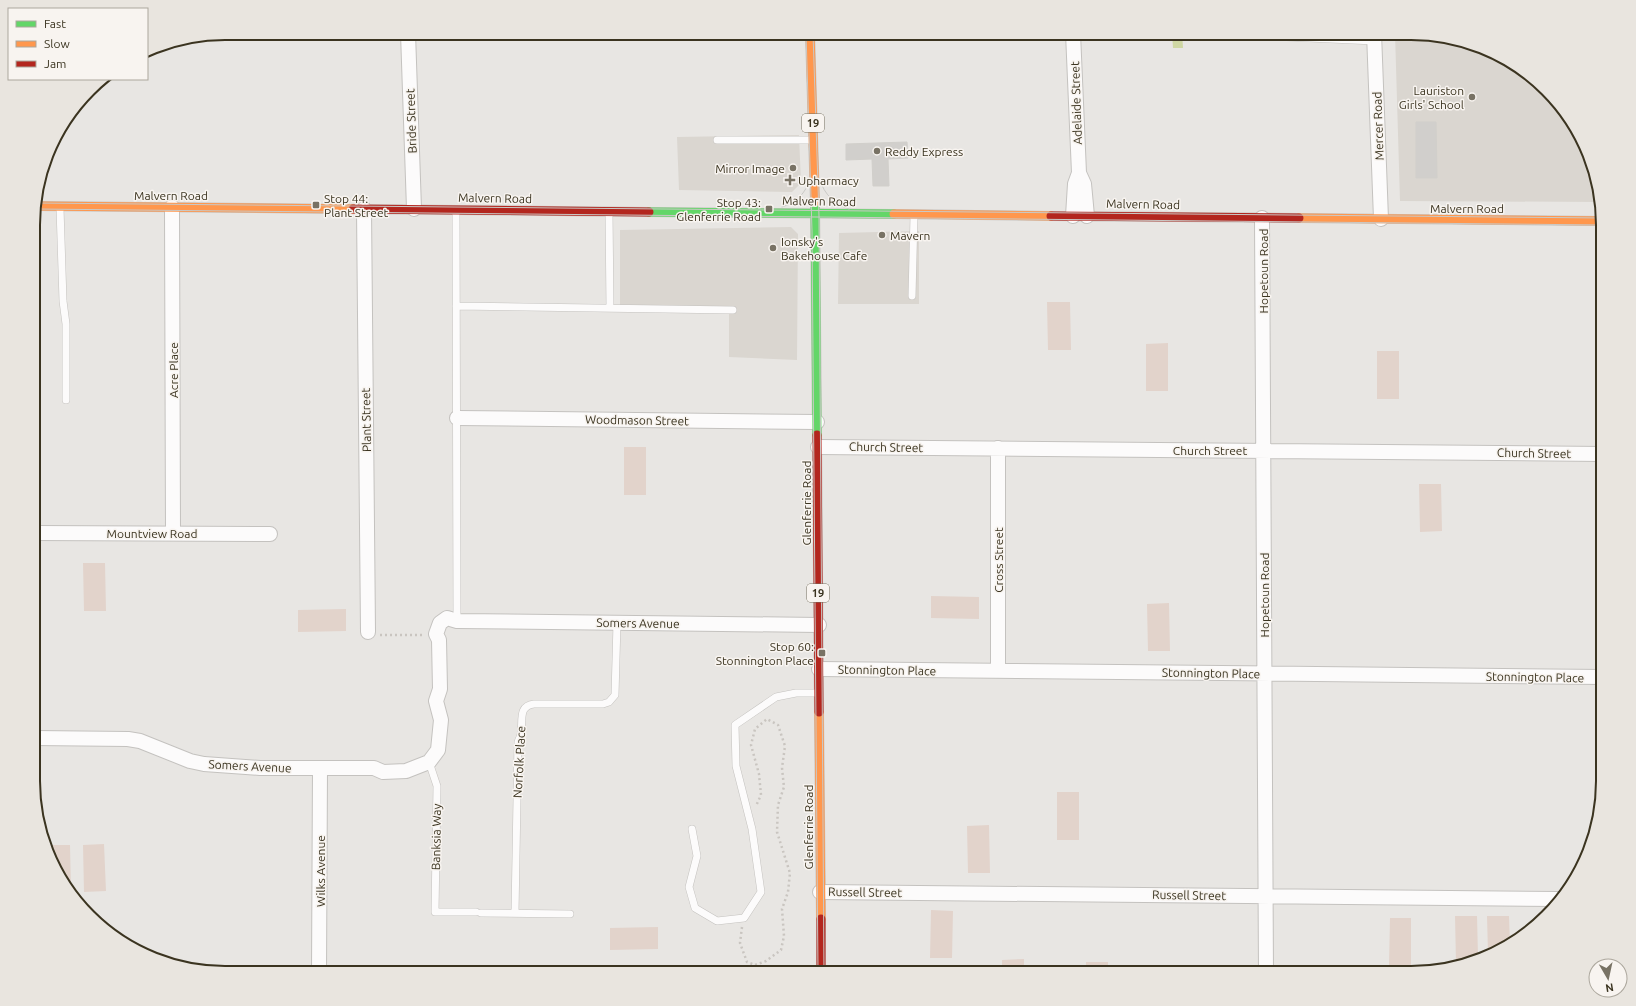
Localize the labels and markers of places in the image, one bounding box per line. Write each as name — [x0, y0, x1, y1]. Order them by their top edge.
place label: Lauriston Girls' School — [1399, 84, 1464, 111]
marker: Lauriston Girls' School — [1467, 92, 1477, 102]
place label: Reddy Express — [885, 145, 963, 158]
marker: Reddy Express — [872, 146, 882, 156]
place label: Mirror Image — [715, 162, 785, 175]
marker: Mirror Image — [788, 163, 798, 173]
place label: Upharmacy — [798, 174, 859, 187]
marker: Upharmacy — [785, 175, 795, 185]
place label: Stop 44: Plant Street — [324, 192, 389, 219]
place label: Stop 43: Glenferrie Road — [676, 196, 761, 223]
marker: Stop 44: Plant Street — [311, 200, 321, 210]
marker: Stop 43: Glenferrie Road — [764, 204, 774, 214]
place label: Mavern — [890, 229, 930, 242]
marker: Mavern — [877, 230, 887, 240]
place label: Ionsky's Bakehouse Cafe — [781, 235, 867, 262]
marker: Ionsky's Bakehouse Cafe — [768, 243, 778, 253]
place label: Stop 60: Stonnington Place — [716, 640, 814, 667]
marker: Stop 60: Stonnington Place — [817, 648, 827, 658]

